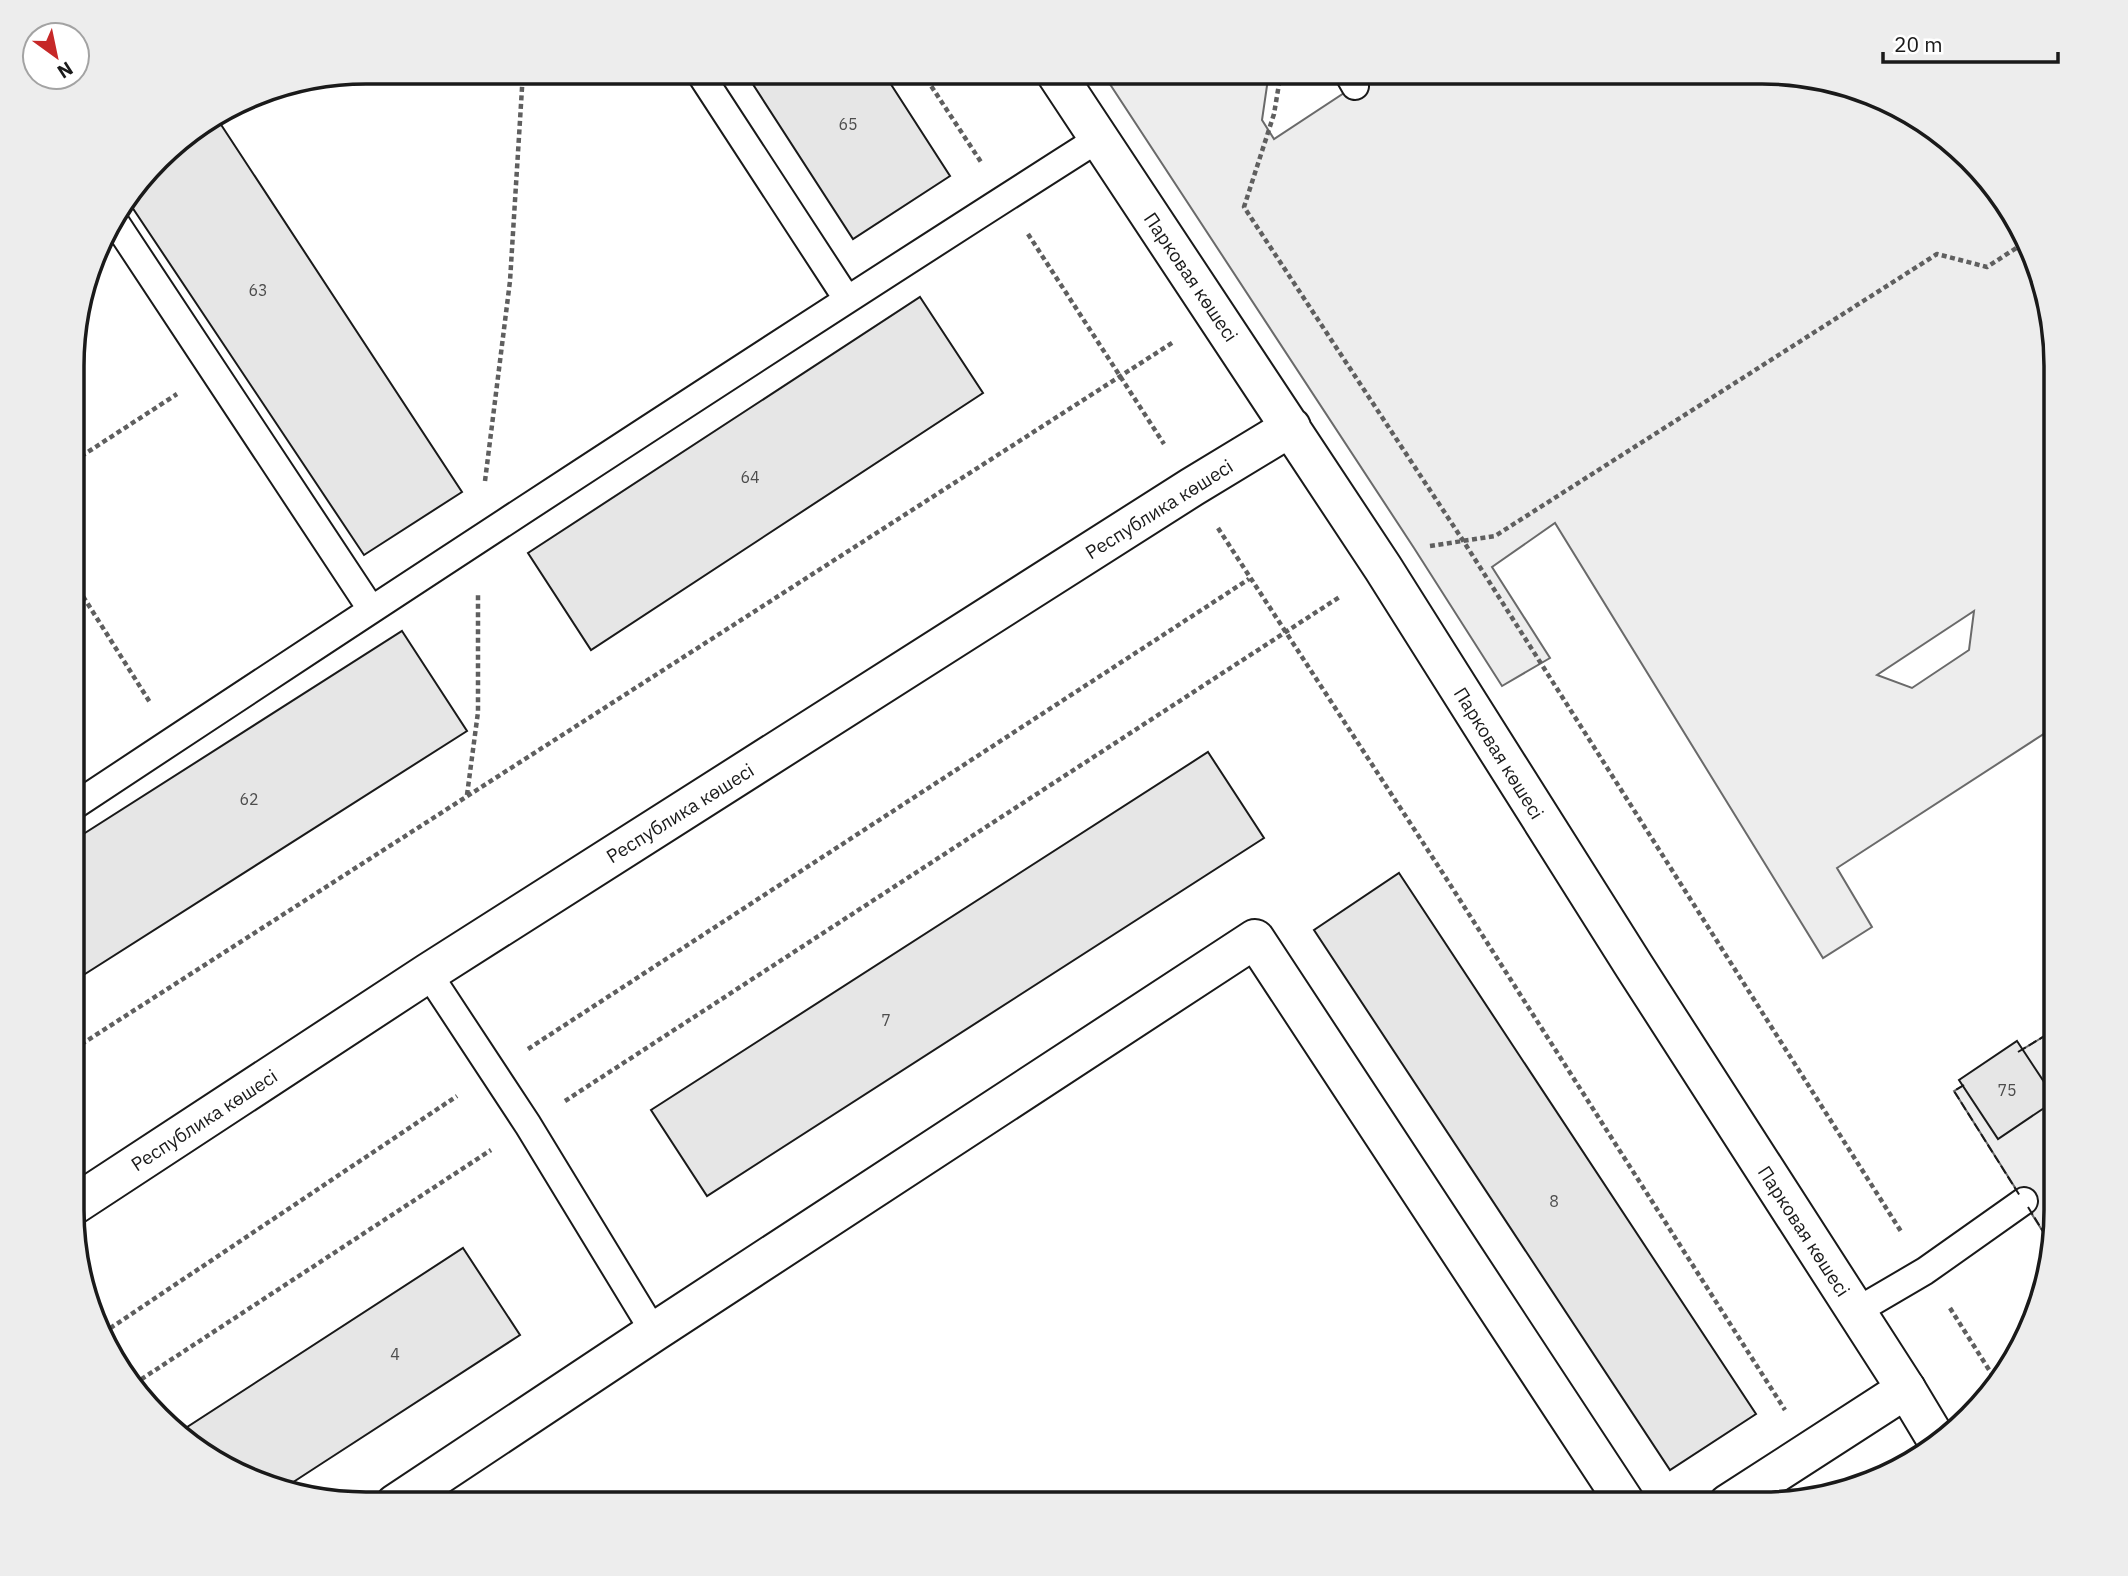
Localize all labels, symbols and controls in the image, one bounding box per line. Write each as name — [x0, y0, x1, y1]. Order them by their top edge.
north arrow — [21, 21, 91, 91]
scale bar — [1883, 21, 2058, 65]
text: 20 m — [1894, 30, 1943, 58]
text: N — [53, 56, 78, 84]
house number: 65 — [838, 114, 858, 134]
street label: Парковая көшесі — [1139, 208, 1243, 346]
house number: 63 — [248, 280, 268, 300]
street label: Республика көшесі — [1081, 454, 1237, 564]
house number: 64 — [740, 467, 760, 487]
street label: Парковая көшесі — [1449, 683, 1549, 823]
street label: Республика көшесі — [602, 758, 758, 868]
house number: 62 — [239, 789, 259, 809]
house number: 7 — [881, 1010, 891, 1030]
street label: Республика көшесі — [126, 1064, 282, 1176]
house number: 75 — [1997, 1080, 2017, 1100]
street label: Парковая көшесі — [1753, 1161, 1855, 1301]
house number: 8 — [1549, 1191, 1559, 1211]
house number: 4 — [390, 1344, 400, 1364]

